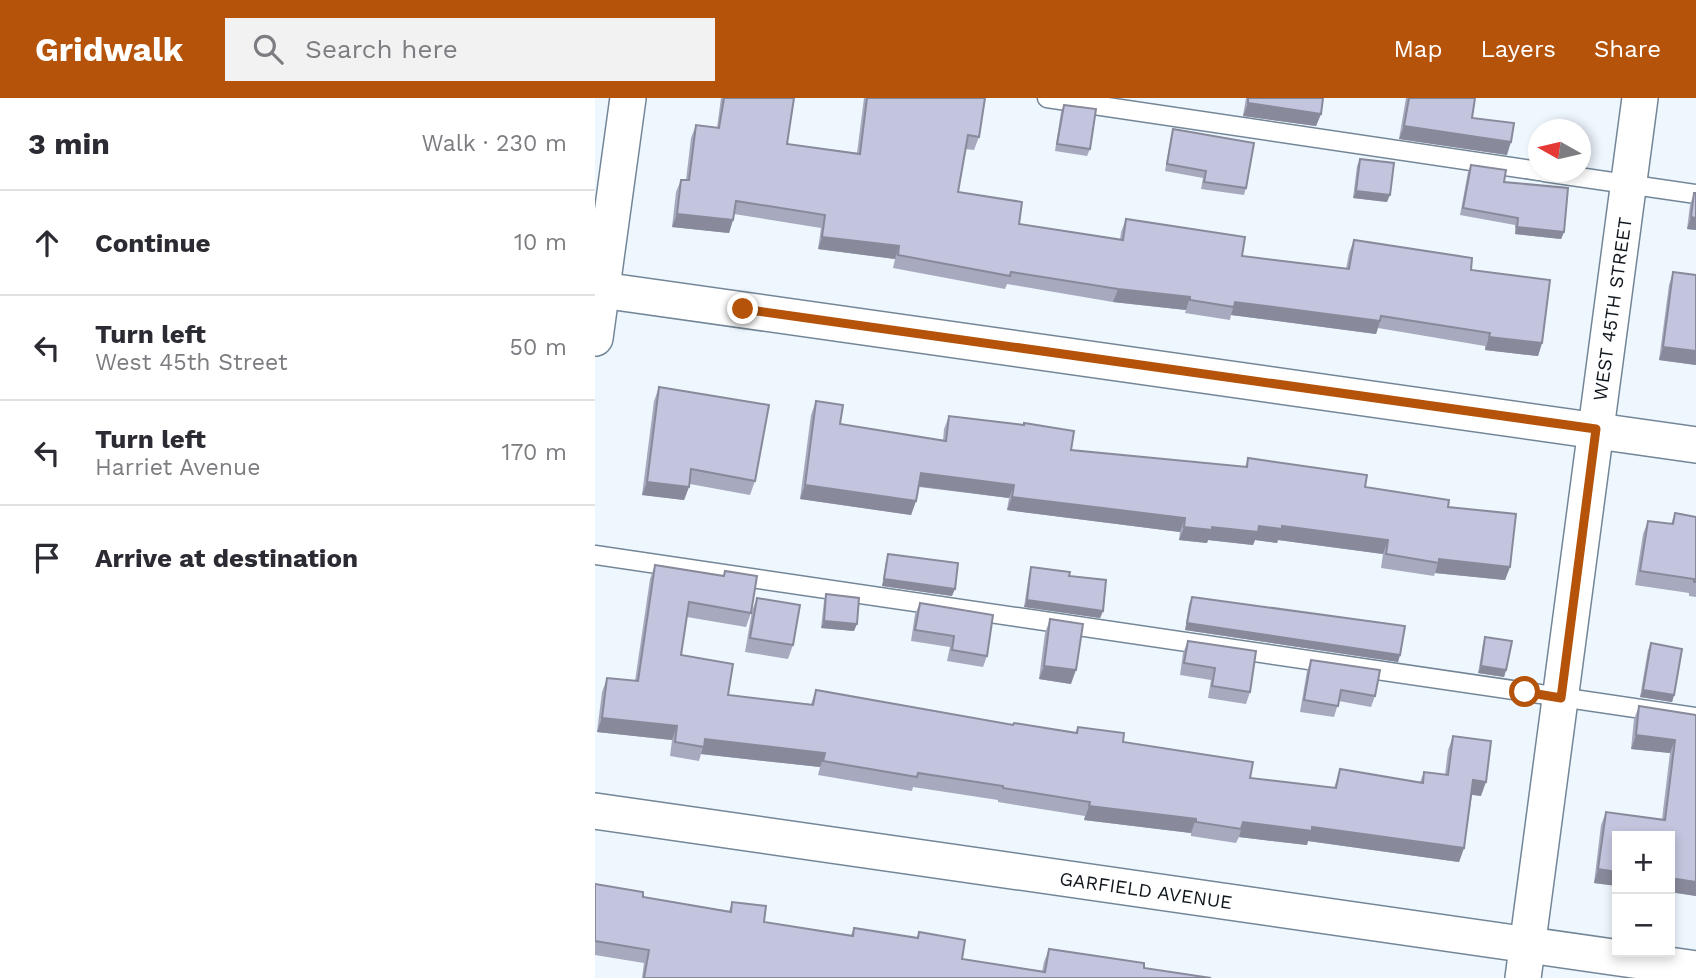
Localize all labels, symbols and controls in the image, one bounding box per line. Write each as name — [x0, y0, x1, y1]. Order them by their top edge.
search box — [225, 18, 715, 81]
text: Gridwalk — [35, 30, 183, 69]
icon: search — [249, 30, 287, 68]
text: Search here — [305, 34, 458, 64]
text: Map — [1394, 35, 1442, 63]
text: Layers — [1480, 35, 1556, 63]
text: Share — [1594, 35, 1661, 63]
north arrow — [1528, 119, 1591, 182]
text: 3 min — [28, 126, 110, 161]
text: Walk · 230 m — [421, 130, 567, 157]
street label: WEST 45TH STREET — [1588, 216, 1637, 402]
icon: ahead — [28, 224, 66, 262]
text: Continue — [95, 228, 211, 258]
text: 10 m — [514, 229, 567, 256]
route end — [727, 293, 758, 324]
text: Turn left — [95, 319, 206, 349]
icon: left — [28, 329, 66, 367]
text: 50 m — [510, 334, 567, 361]
text: West 45th Street — [95, 349, 288, 376]
text: Turn left — [95, 424, 206, 454]
icon: left — [28, 434, 66, 472]
text: 170 m — [502, 439, 567, 466]
text: Harriet Avenue — [95, 454, 261, 481]
icon: arrive — [28, 539, 66, 577]
text: Arrive at destination — [95, 543, 358, 573]
route start — [1509, 676, 1540, 707]
map controls — [1612, 831, 1675, 957]
button: + — [1612, 831, 1675, 894]
street label: GARFIELD AVENUE — [1058, 867, 1234, 914]
button: − — [1612, 894, 1675, 957]

